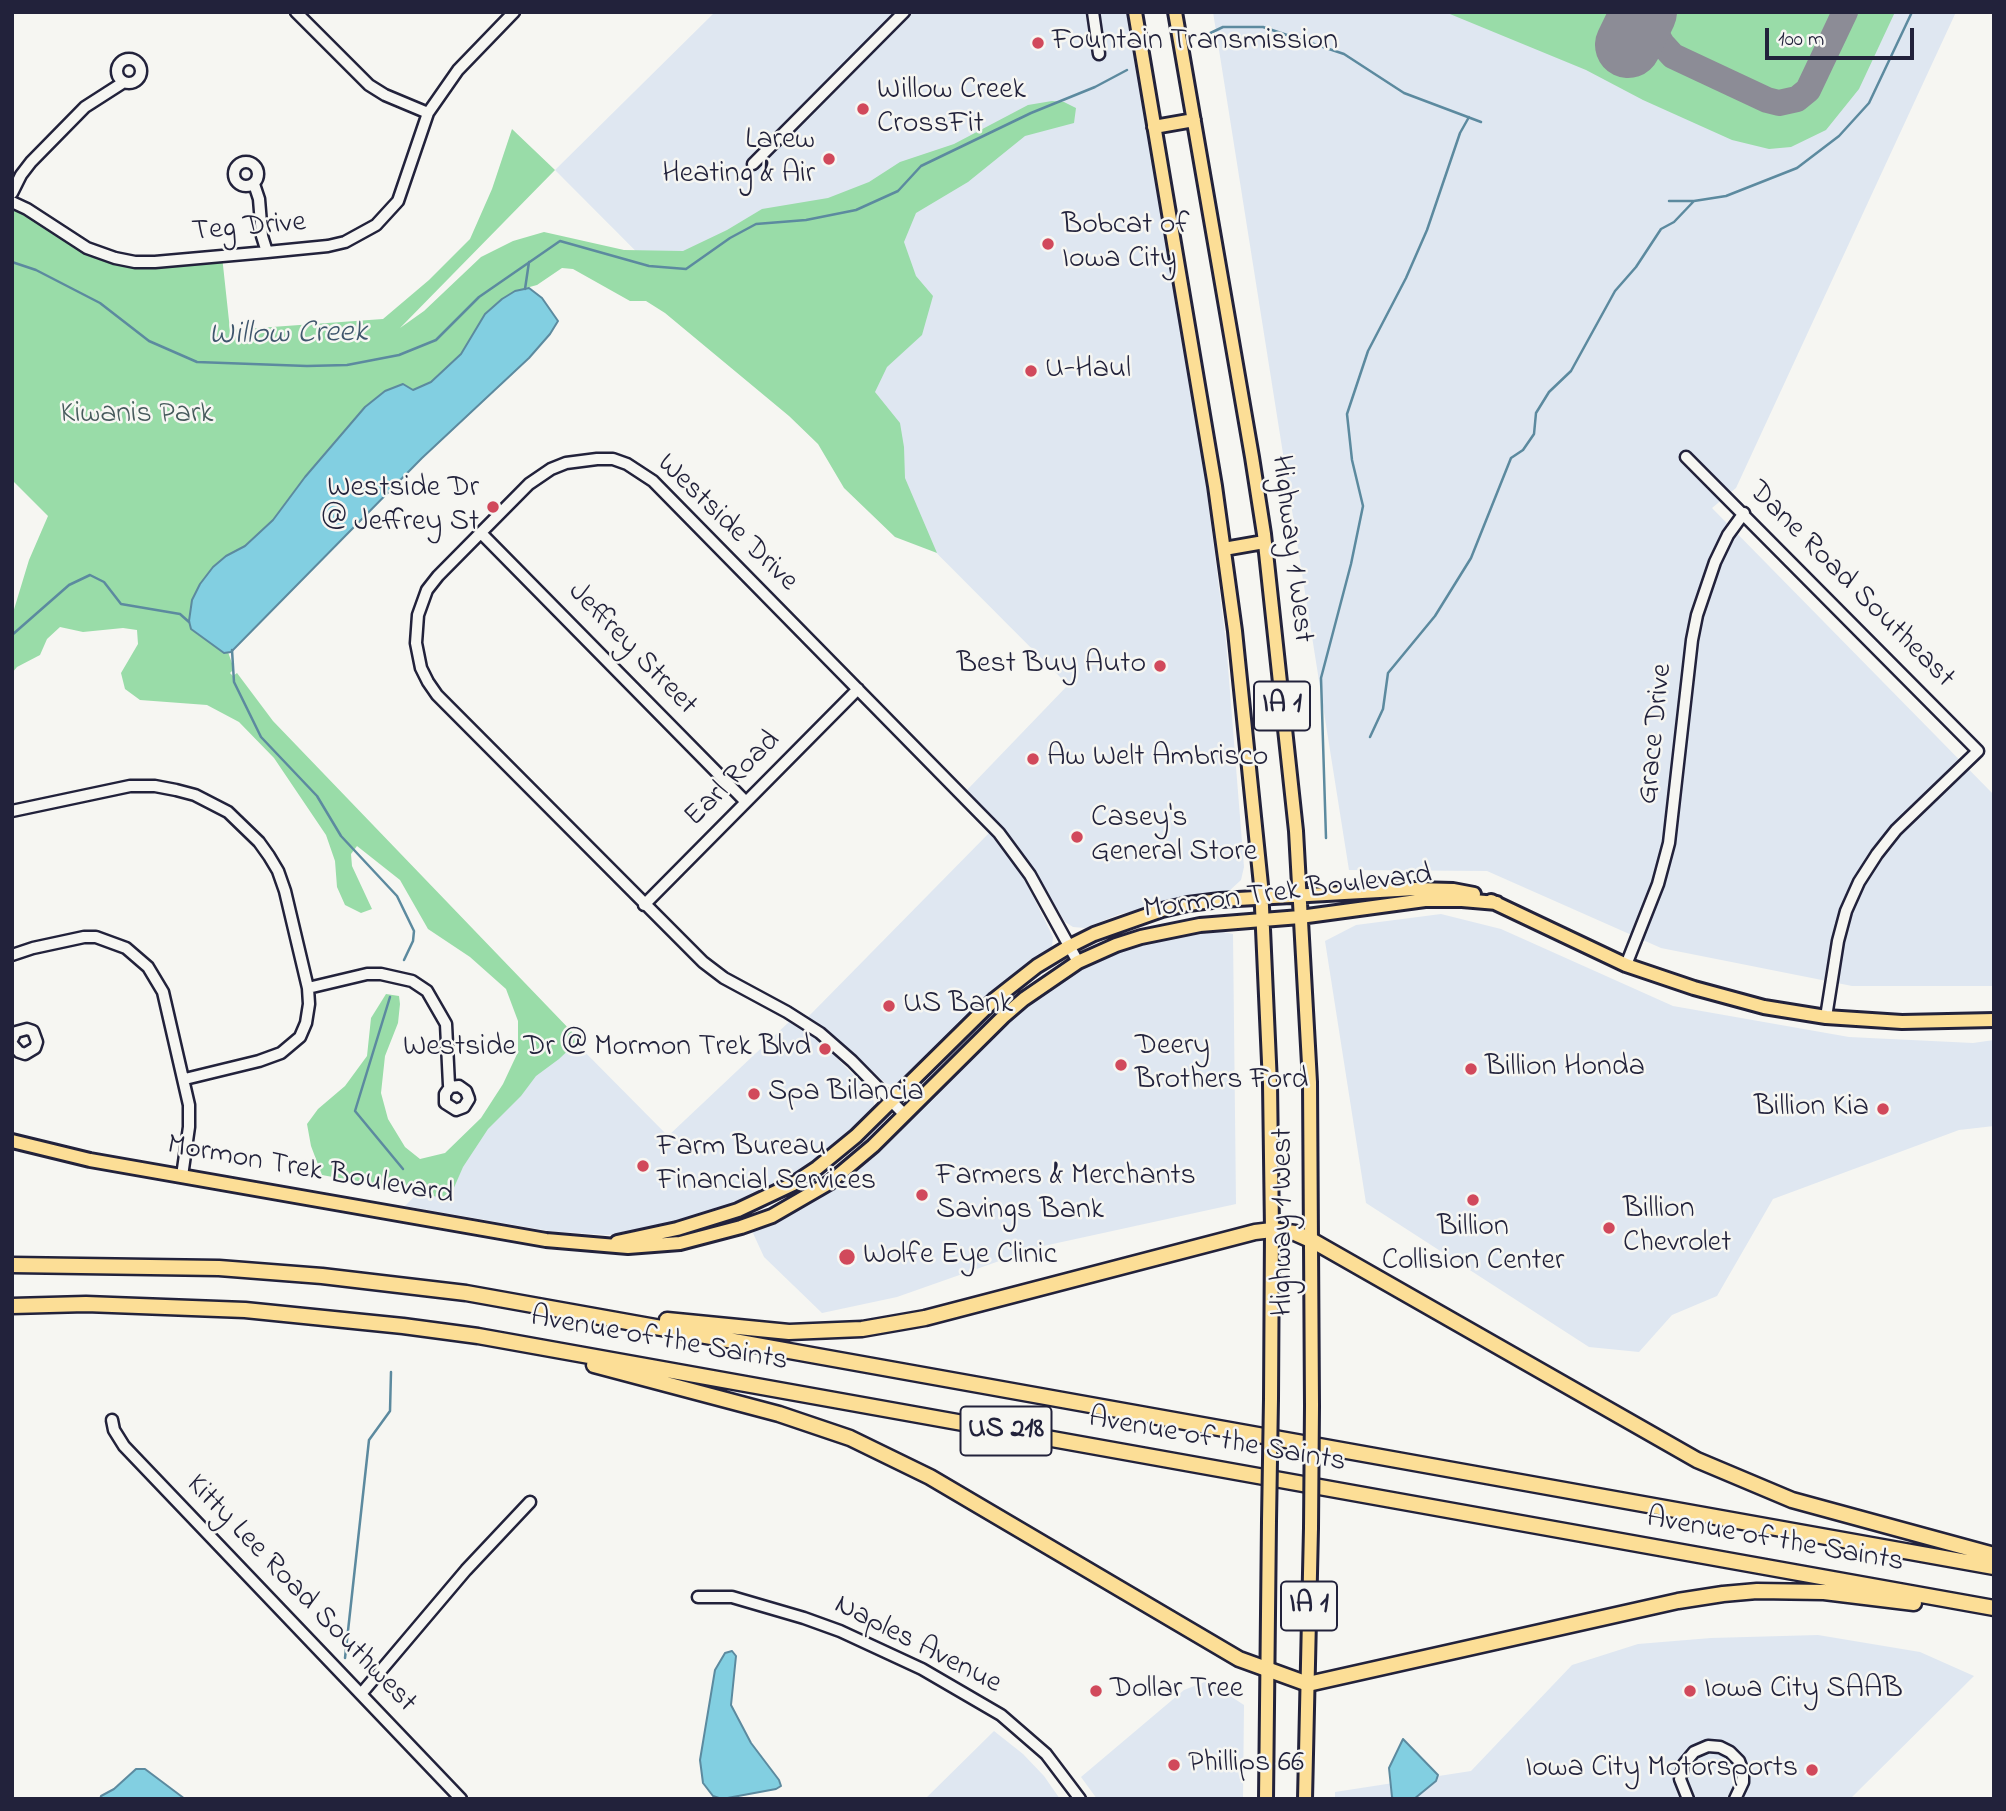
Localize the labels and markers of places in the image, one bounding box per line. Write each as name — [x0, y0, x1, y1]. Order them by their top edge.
place label: Fountain Transmission — [1052, 25, 1338, 61]
marker: Fountain Transmission — [1030, 35, 1046, 51]
place label: Willow Creek CrossFit — [877, 74, 1026, 144]
marker: Willow Creek CrossFit — [855, 101, 871, 117]
place label: Larew Heating & Air — [662, 124, 815, 194]
marker: Larew Heating & Air — [821, 151, 837, 167]
place label: Bobcat of Iowa City — [1062, 209, 1189, 280]
marker: Bobcat of Iowa City — [1040, 236, 1056, 252]
place label: U-Haul — [1045, 353, 1131, 389]
marker: U-Haul — [1023, 363, 1039, 379]
place label: Westside Dr @ Jeffrey St — [322, 472, 479, 542]
marker: Westside Dr @ Jeffrey St — [485, 499, 501, 515]
place label: Best Buy Auto — [957, 648, 1146, 684]
marker: Best Buy Auto — [1152, 658, 1168, 674]
place label: Aw Welt Ambrisco — [1047, 741, 1268, 777]
marker: Aw Welt Ambrisco — [1025, 751, 1041, 767]
place label: Casey's General Store — [1091, 802, 1257, 872]
marker: Casey's General Store — [1069, 829, 1085, 845]
place label: US Bank — [903, 988, 1013, 1024]
marker: US Bank — [881, 998, 897, 1014]
place label: Deery Brothers Ford — [1135, 1030, 1308, 1100]
place label: Westside Dr @ Mormon Trek Blvd — [403, 1031, 811, 1067]
marker: Westside Dr @ Mormon Trek Blvd — [817, 1041, 833, 1057]
place label: Billion Honda — [1485, 1051, 1645, 1087]
marker: Deery Brothers Ford — [1113, 1057, 1129, 1073]
marker: Billion Honda — [1463, 1061, 1479, 1077]
place label: Spa Bilancia — [768, 1076, 924, 1112]
marker: Spa Bilancia — [746, 1086, 762, 1102]
place label: Billion Kia — [1754, 1091, 1869, 1127]
marker: Billion Kia — [1875, 1101, 1891, 1117]
place label: Farm Bureau Financial Services — [657, 1131, 876, 1202]
marker: Farm Bureau Financial Services — [635, 1158, 651, 1174]
place label: Farmers & Merchants Savings Bank — [936, 1160, 1196, 1230]
marker: Farmers & Merchants Savings Bank — [914, 1187, 930, 1203]
marker: Billion Collision Center — [1465, 1192, 1481, 1208]
place label: Billion Chevrolet — [1623, 1193, 1731, 1264]
place label: Billion Collision Center — [1382, 1211, 1564, 1282]
marker: Billion Chevrolet — [1601, 1220, 1617, 1236]
place label: Wolfe Eye Clinic — [863, 1239, 1057, 1275]
marker: Wolfe Eye Clinic — [837, 1247, 857, 1267]
place label: Dollar Tree — [1110, 1673, 1243, 1709]
place label: Iowa City SAAB — [1704, 1673, 1903, 1709]
marker: Dollar Tree — [1088, 1683, 1104, 1699]
marker: Iowa City SAAB — [1682, 1683, 1698, 1699]
place label: Phillips 66 — [1188, 1747, 1304, 1783]
place label: Iowa City Motorsports — [1525, 1752, 1798, 1788]
marker: Phillips 66 — [1166, 1757, 1182, 1773]
marker: Iowa City Motorsports — [1804, 1762, 1820, 1778]

